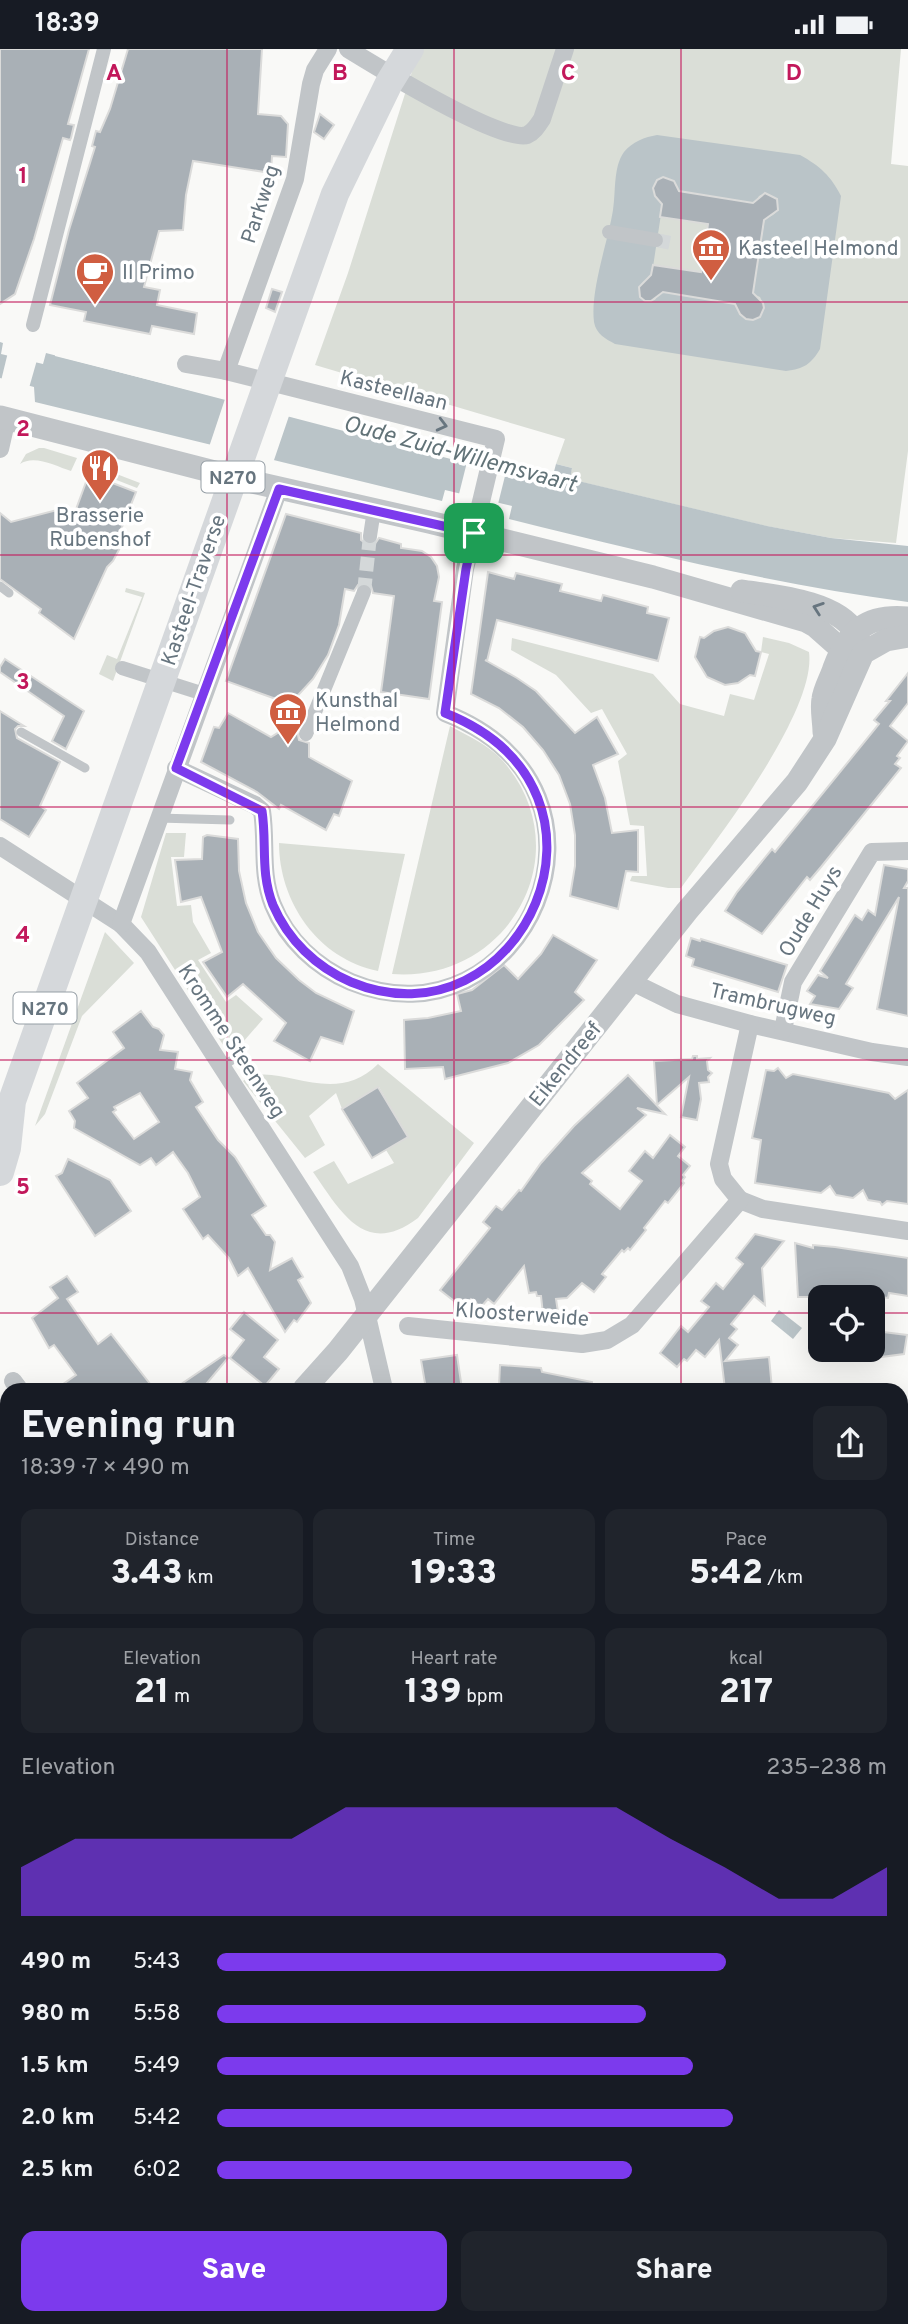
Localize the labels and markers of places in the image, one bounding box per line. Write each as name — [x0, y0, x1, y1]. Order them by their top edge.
museum icon: Kasteel Helmond — [690, 227, 732, 282]
place label: Kasteel Helmond — [738, 236, 899, 263]
cafe icon: Il Primo — [74, 251, 116, 306]
place label: Il Primo — [122, 260, 195, 287]
restaurant icon: Brasserie Rubenshof — [79, 447, 121, 502]
place label: Brasserie Rubenshof — [49, 503, 151, 554]
pin — [444, 503, 504, 563]
place label: Kunsthal Helmond — [315, 688, 400, 739]
museum icon: Kunsthal Helmond — [267, 691, 309, 746]

